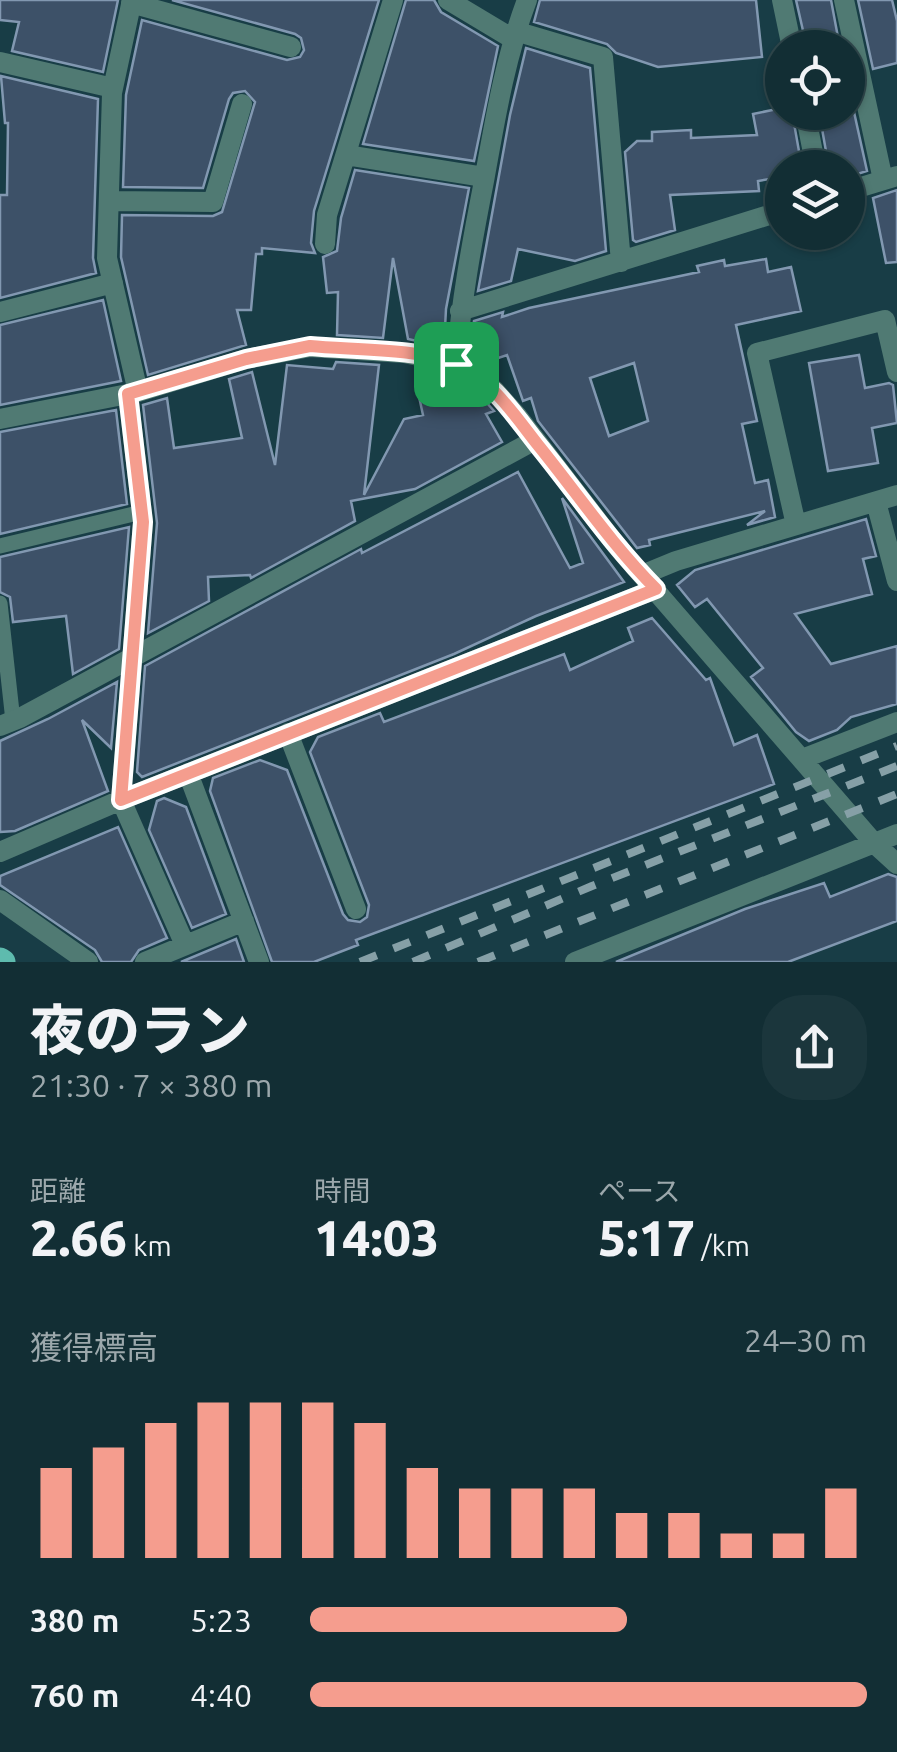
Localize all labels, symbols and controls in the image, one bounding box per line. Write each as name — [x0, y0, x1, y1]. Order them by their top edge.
map controls — [765, 30, 865, 250]
button: locate — [765, 30, 865, 130]
button: layers — [765, 150, 865, 250]
pin — [414, 322, 499, 407]
icon: arrive — [429, 337, 484, 392]
button: share — [762, 995, 867, 1100]
text: 夜のラン — [30, 999, 250, 1060]
text: 21:30 · 7 × 380 m — [30, 1067, 272, 1103]
text: 距離 — [30, 1175, 86, 1206]
text: 時間 — [314, 1175, 370, 1206]
text: ペース — [598, 1175, 681, 1206]
text: 2.66 — [30, 1209, 127, 1265]
text: 14:03 — [314, 1209, 439, 1265]
text: 5:17 — [598, 1209, 695, 1265]
text: km — [127, 1230, 172, 1261]
text: /km — [695, 1230, 750, 1261]
text: 24–30 m — [744, 1322, 867, 1358]
text: 獲得標高 — [30, 1329, 158, 1365]
text: 380 m — [30, 1602, 119, 1638]
text: 5:23 — [190, 1602, 252, 1638]
text: 760 m — [30, 1677, 119, 1713]
text: 4:40 — [190, 1677, 252, 1713]

